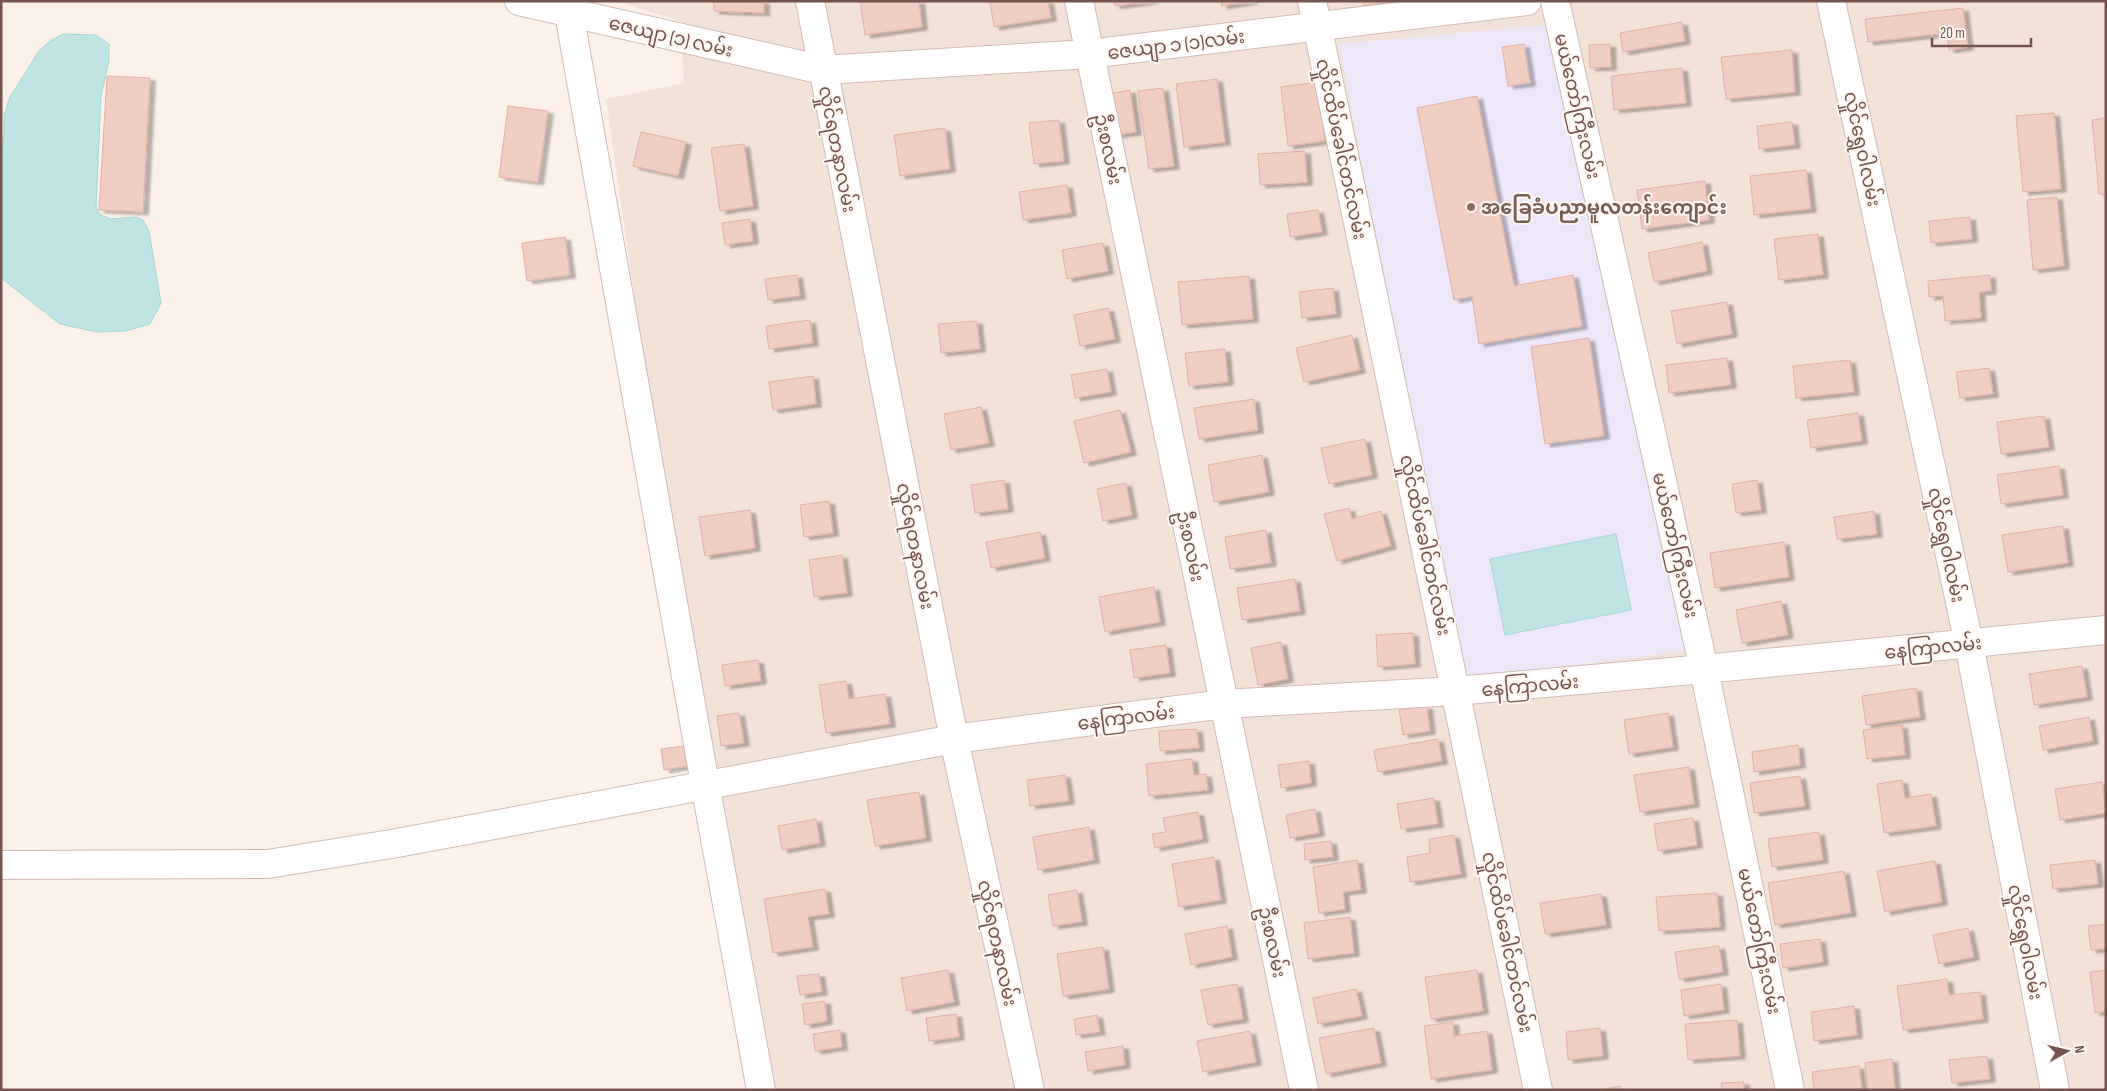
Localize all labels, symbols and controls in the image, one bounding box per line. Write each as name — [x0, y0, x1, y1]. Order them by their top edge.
street label: ဇေယျာ (၁) လမ်း — [606, 8, 736, 66]
scale bar — [1932, 15, 2031, 47]
street label: ဇေယျာ ၁ (၁)လမ်း — [1106, 22, 1247, 68]
text: 20 m — [1940, 24, 1965, 43]
street label: မယ်တော်ကြီးလမ်း — [1546, 30, 1608, 182]
street label: လှိုင်ထိပ်ခေါင်တင်လမ်း — [1307, 56, 1375, 243]
street label: လှိုင်ရတနာလမ်း — [810, 83, 864, 215]
street label: လှိုင်ရွှေဝါလမ်း — [1835, 89, 1889, 210]
street label: ဦးစလမ်း — [1086, 111, 1130, 188]
place label: အခြေခံပညာမူလတန်းကျောင်း — [1481, 194, 1727, 224]
marker: အခြေခံပညာမူလတန်းကျောင်း — [1465, 201, 1477, 213]
street label: လှိုင်ထိပ်ခေါင်တင်လမ်း — [1391, 452, 1459, 639]
street label: မယ်တော်ကြီးလမ်း — [1644, 469, 1706, 621]
street label: လှိုင်ရတနာလမ်း — [888, 480, 942, 612]
street label: လှိုင်ရွှေဝါလမ်း — [1919, 485, 1973, 606]
street label: ဦးစလမ်း — [1168, 508, 1212, 585]
street label: နေကြာလမ်း — [1883, 628, 1983, 668]
street label: နေကြာလမ်း — [1480, 667, 1580, 705]
street label: နေကြာလမ်း — [1076, 697, 1176, 739]
street label: လှိုင်ထိပ်ခေါင်တင်လမ်း — [1473, 849, 1541, 1036]
street label: မယ်တော်ကြီးလမ်း — [1729, 865, 1789, 1017]
street label: လှိုင်ရတနာလမ်း — [969, 877, 1025, 1009]
street label: လှိုင်ရွှေဝါလမ်း — [1999, 882, 2051, 1003]
street label: ဦးစလမ်း — [1250, 904, 1294, 981]
north arrow — [2042, 1026, 2092, 1076]
text: N — [2070, 1044, 2088, 1054]

